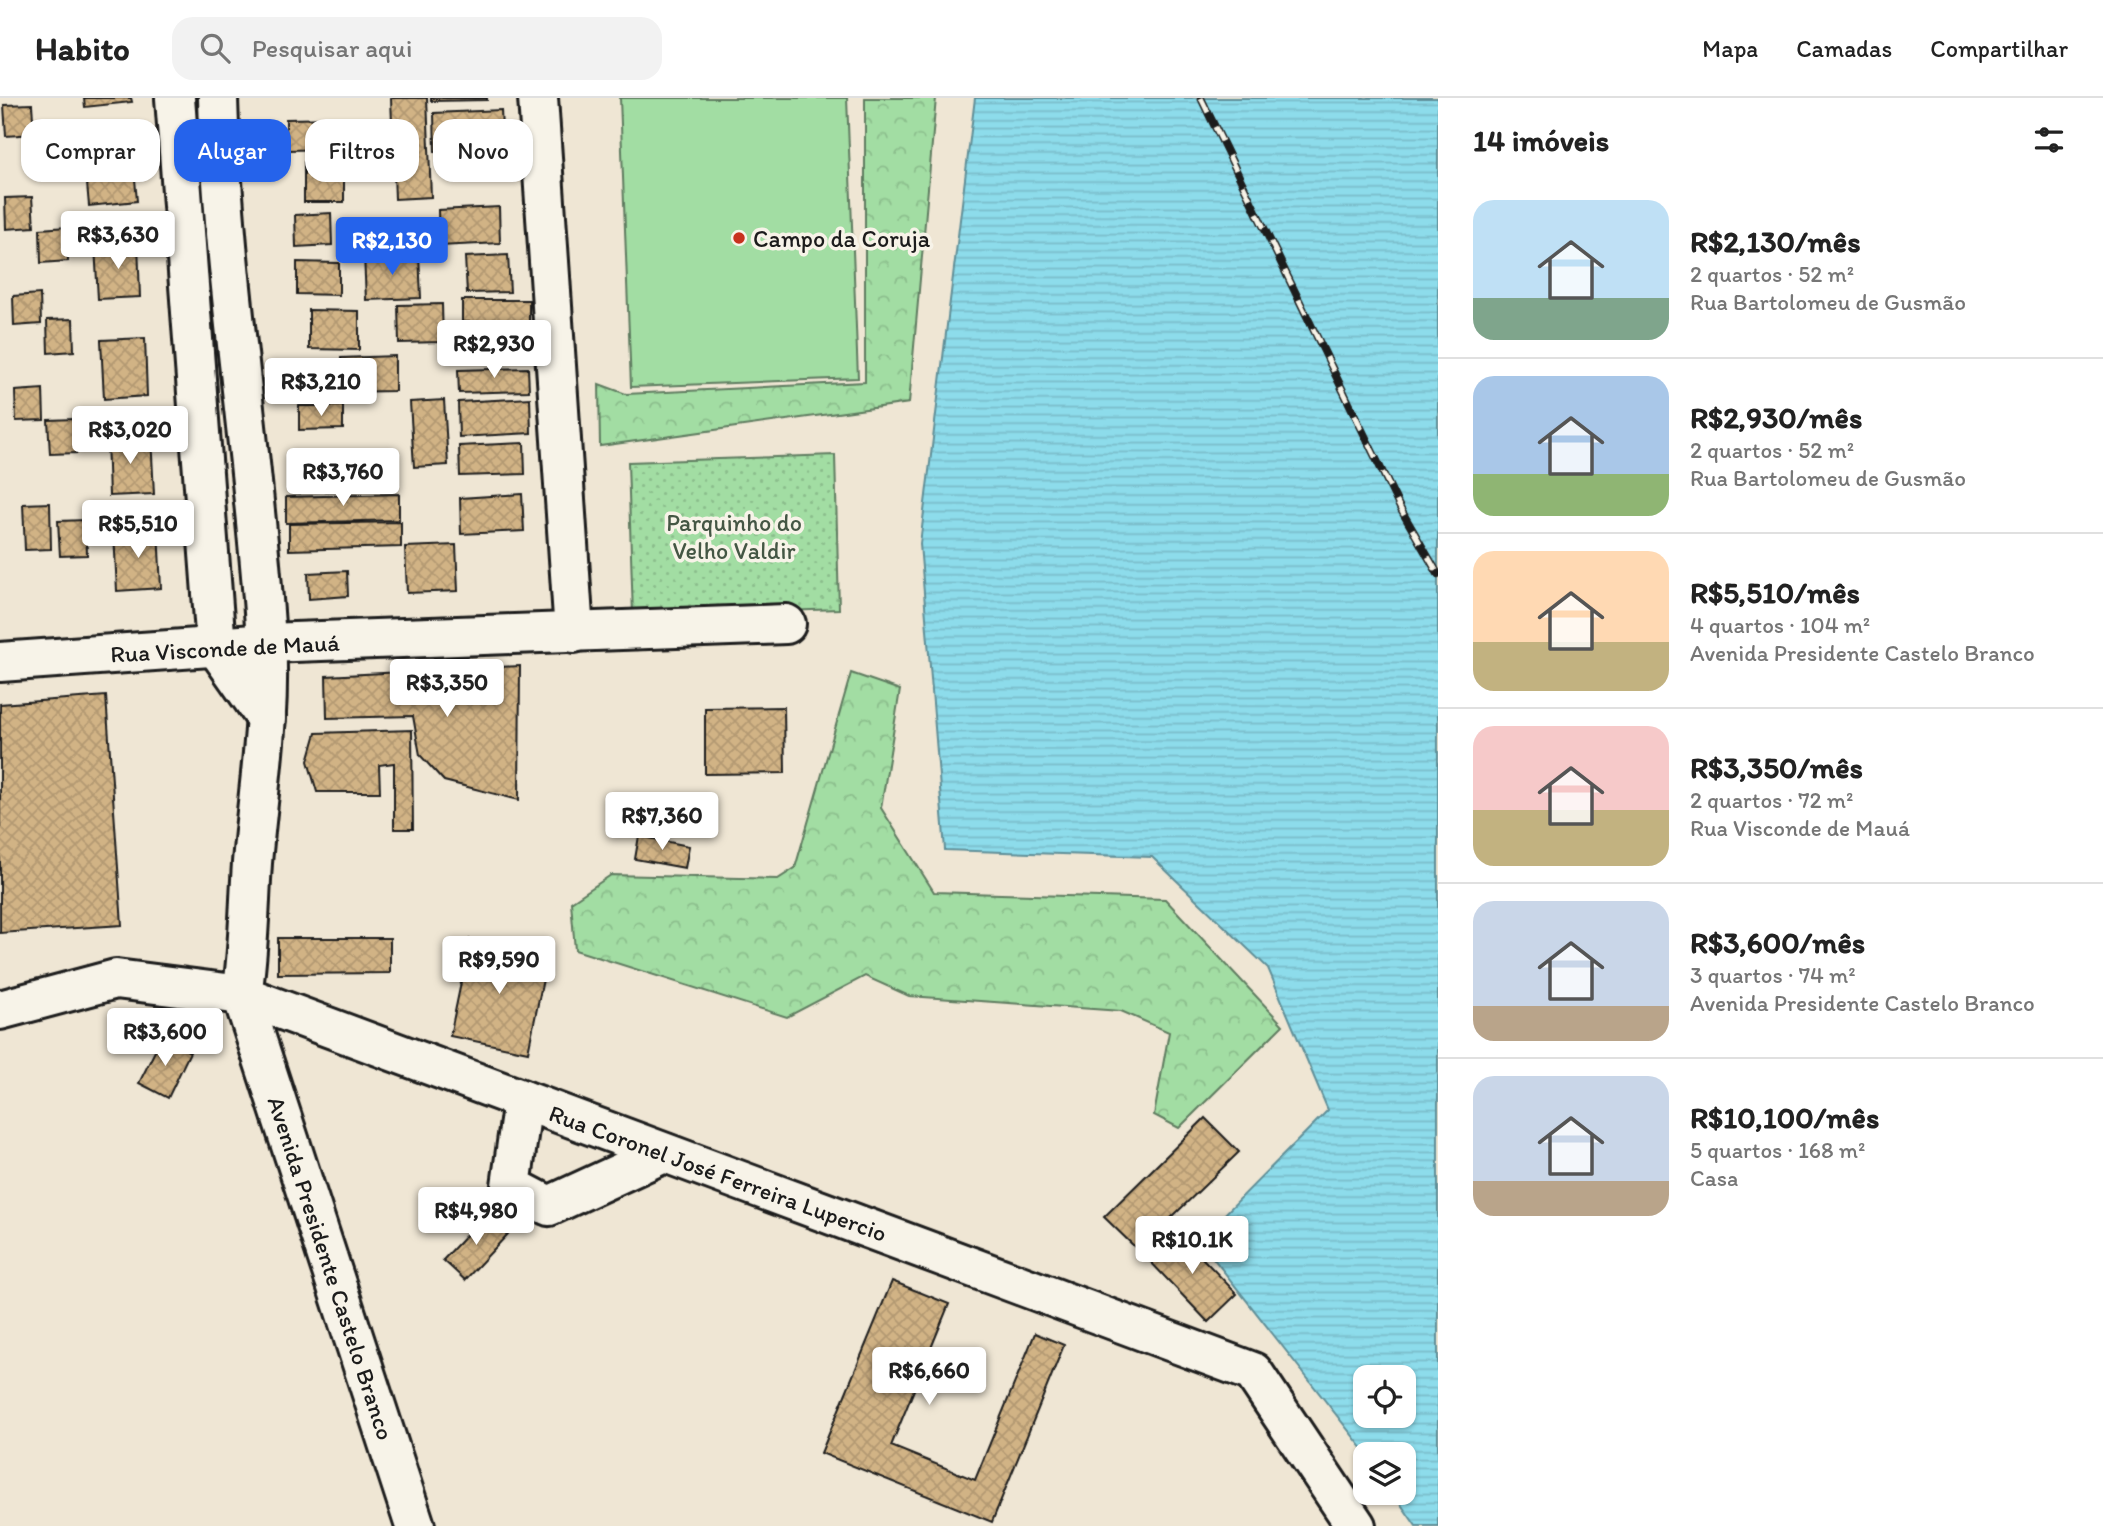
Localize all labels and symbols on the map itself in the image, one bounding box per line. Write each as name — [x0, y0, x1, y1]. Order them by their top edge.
pin: R$3,630 — [53, 212, 183, 271]
pin: R$2,130 — [327, 218, 457, 277]
place label: Campo da Coruja — [753, 224, 931, 253]
marker: Campo da Coruja — [731, 230, 747, 246]
pin: R$2,930 — [429, 320, 559, 380]
pin: R$3,210 — [256, 358, 386, 418]
pin: R$3,020 — [65, 406, 195, 466]
pin: R$3,760 — [278, 448, 408, 508]
pin: R$5,510 — [73, 500, 203, 560]
park label: Parquinho do Velho Valdir — [666, 508, 802, 565]
street label: Rua Visconde de Mauá — [110, 627, 341, 668]
pin: R$3,350 — [382, 660, 512, 719]
pin: R$7,360 — [597, 792, 727, 852]
pin: R$9,590 — [434, 936, 564, 996]
pin: R$3,600 — [100, 1009, 230, 1068]
street label: Avenida Presidente Castelo Branco — [262, 1093, 400, 1443]
street label: Rua Coronel José Ferreira Lupercio — [545, 1098, 891, 1248]
pin: R$4,980 — [411, 1188, 541, 1247]
pin: R$10.1K — [1127, 1216, 1257, 1276]
pin: R$6,660 — [864, 1348, 994, 1407]

